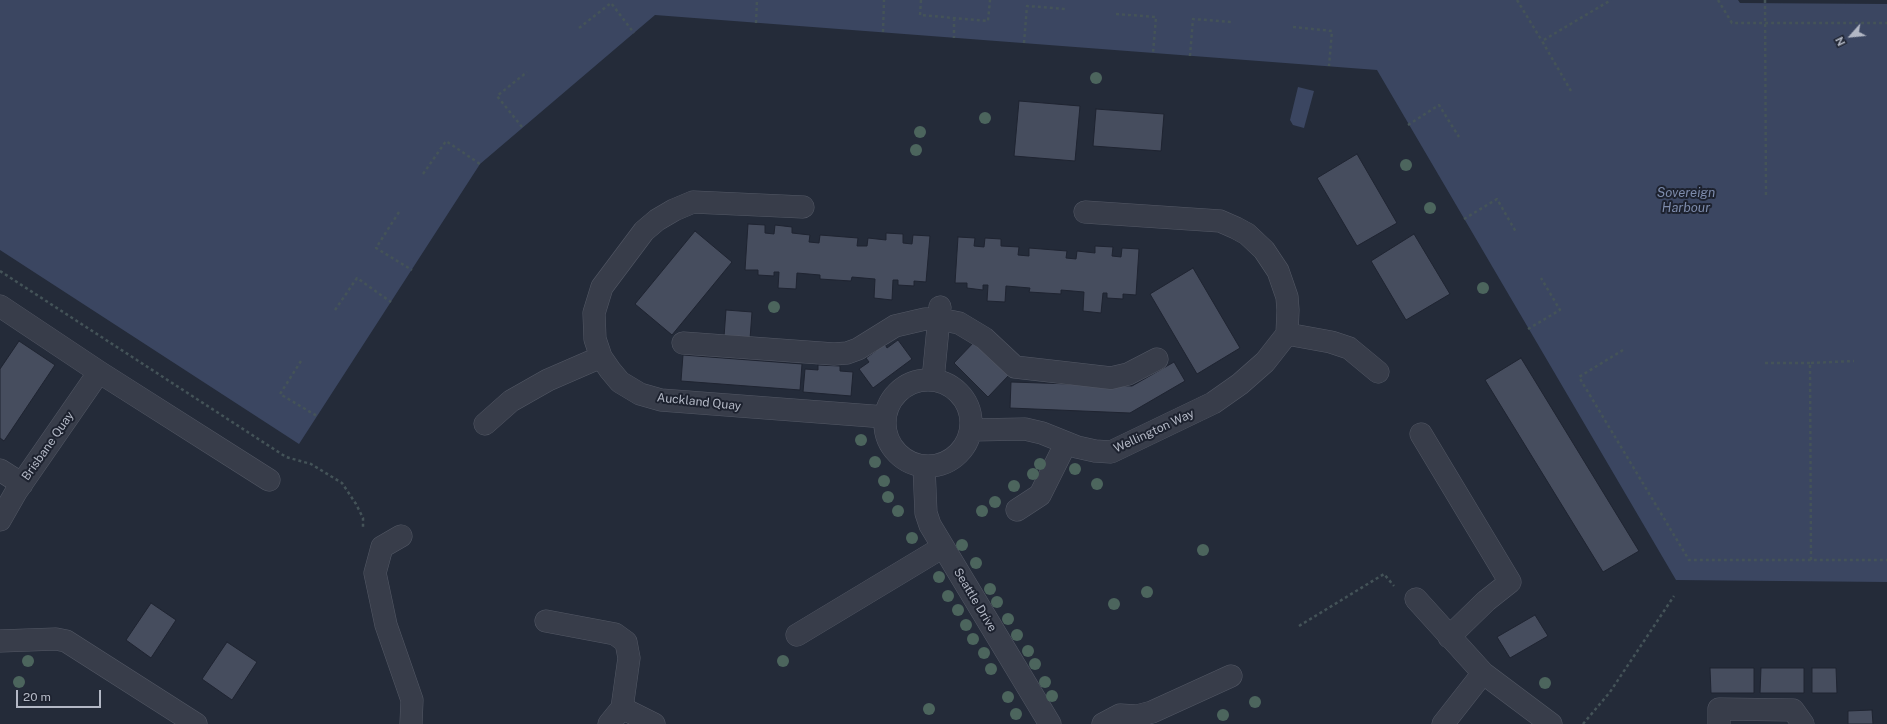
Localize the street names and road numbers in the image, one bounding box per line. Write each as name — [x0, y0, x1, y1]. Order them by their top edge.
street label: Auckland Quay — [656, 390, 742, 414]
street label: Wellington Way — [1111, 406, 1197, 456]
street label: Brisbane Quay — [19, 409, 77, 483]
street label: Seattle Drive — [950, 566, 1000, 634]

